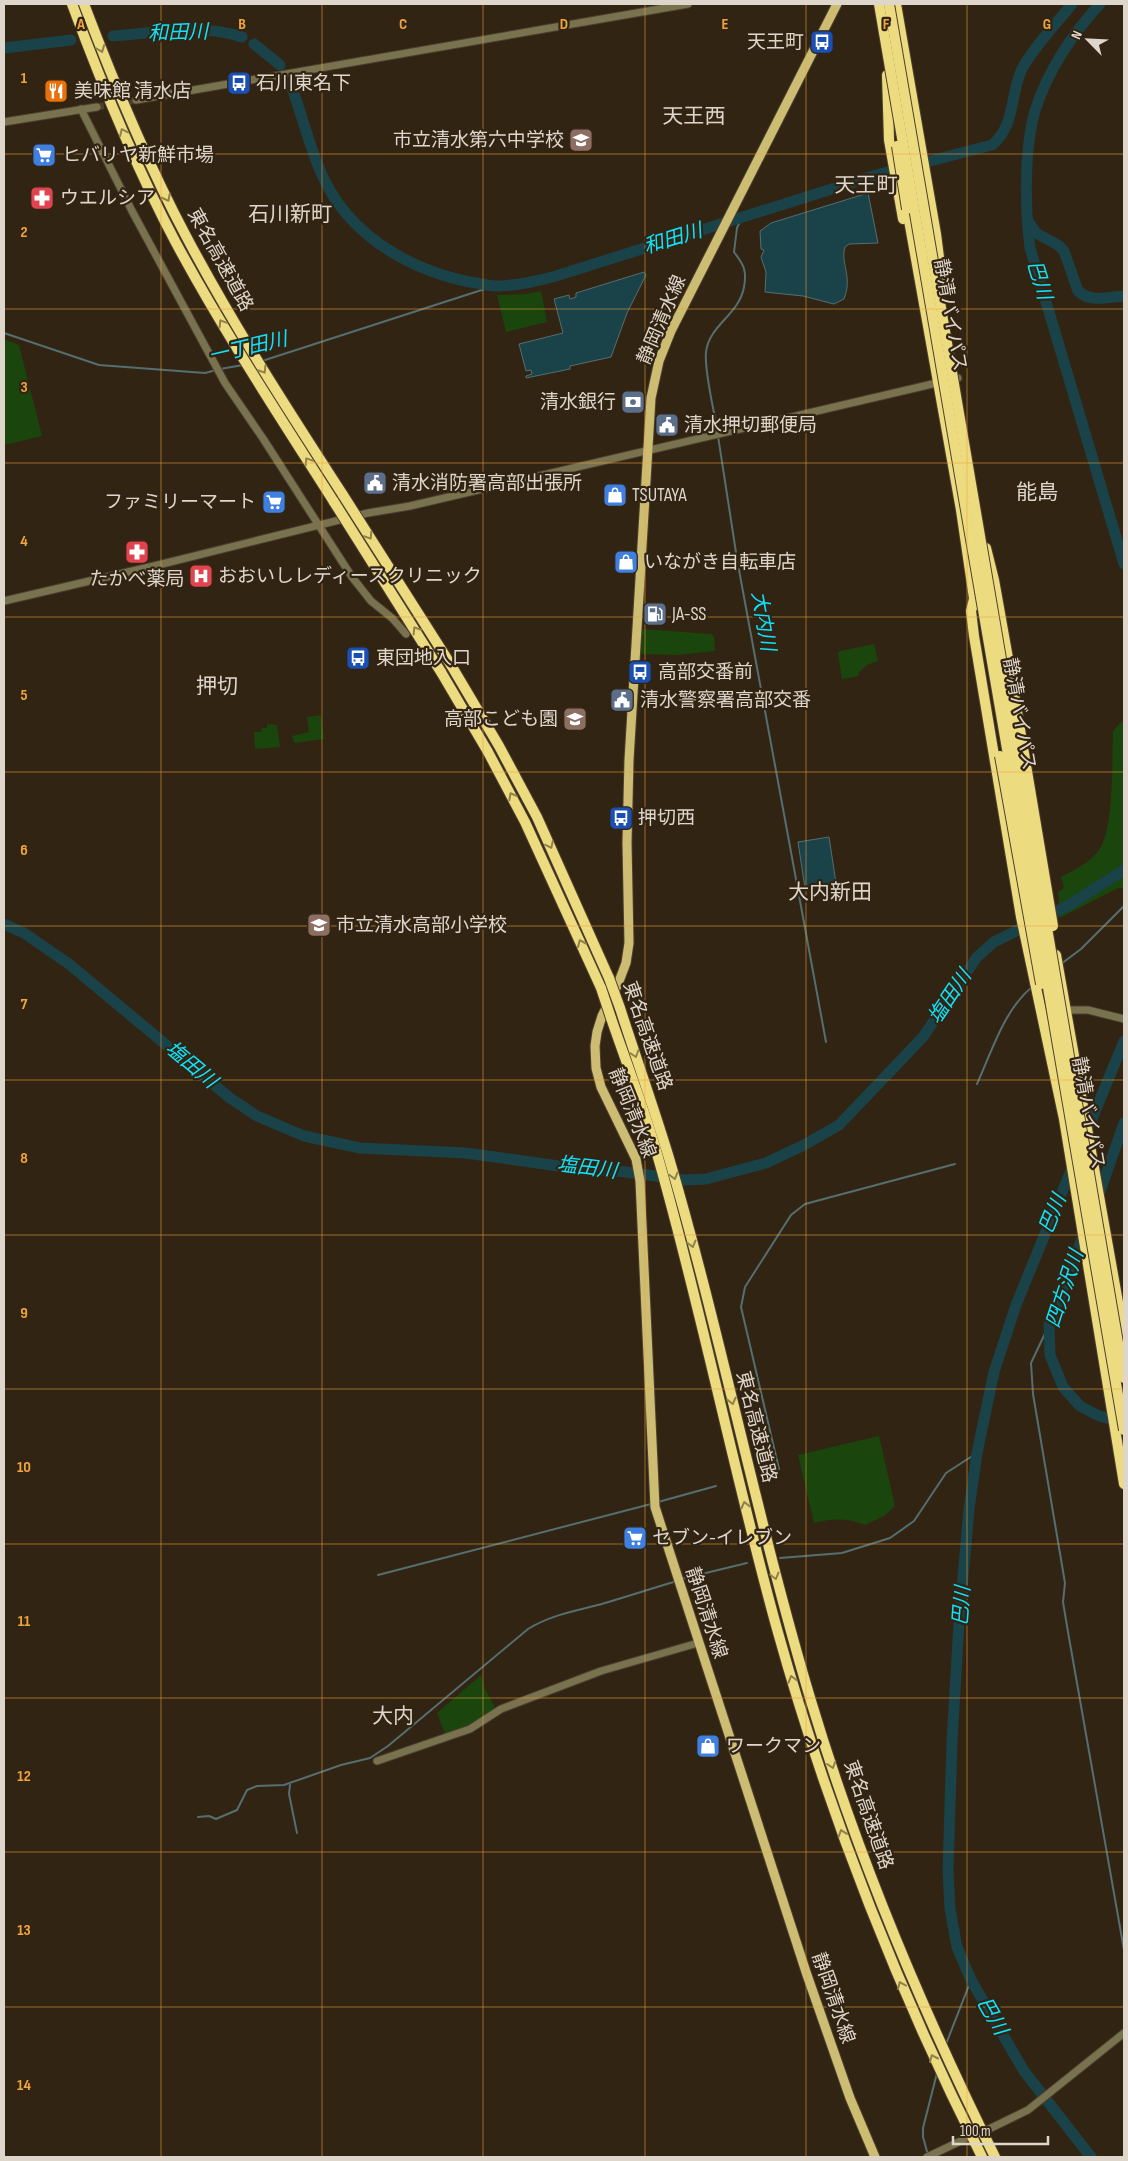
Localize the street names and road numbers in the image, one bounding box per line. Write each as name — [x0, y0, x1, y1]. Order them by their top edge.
street label: 東名高速道路 — [182, 205, 258, 315]
street label: 静清バイパス — [929, 257, 971, 373]
street label: 静岡清水線 — [633, 272, 691, 368]
street label: 静清バイパス — [998, 656, 1040, 772]
street label: 東名高速道路 — [618, 978, 676, 1094]
street label: 静清バイパス — [1067, 1055, 1109, 1171]
street label: 静岡清水線 — [604, 1065, 660, 1161]
street label: 東名高速道路 — [731, 1369, 781, 1485]
street label: 静岡清水線 — [680, 1564, 732, 1662]
street label: 東名高速道路 — [839, 1757, 897, 1873]
street label: 静岡清水線 — [807, 1949, 859, 2047]

